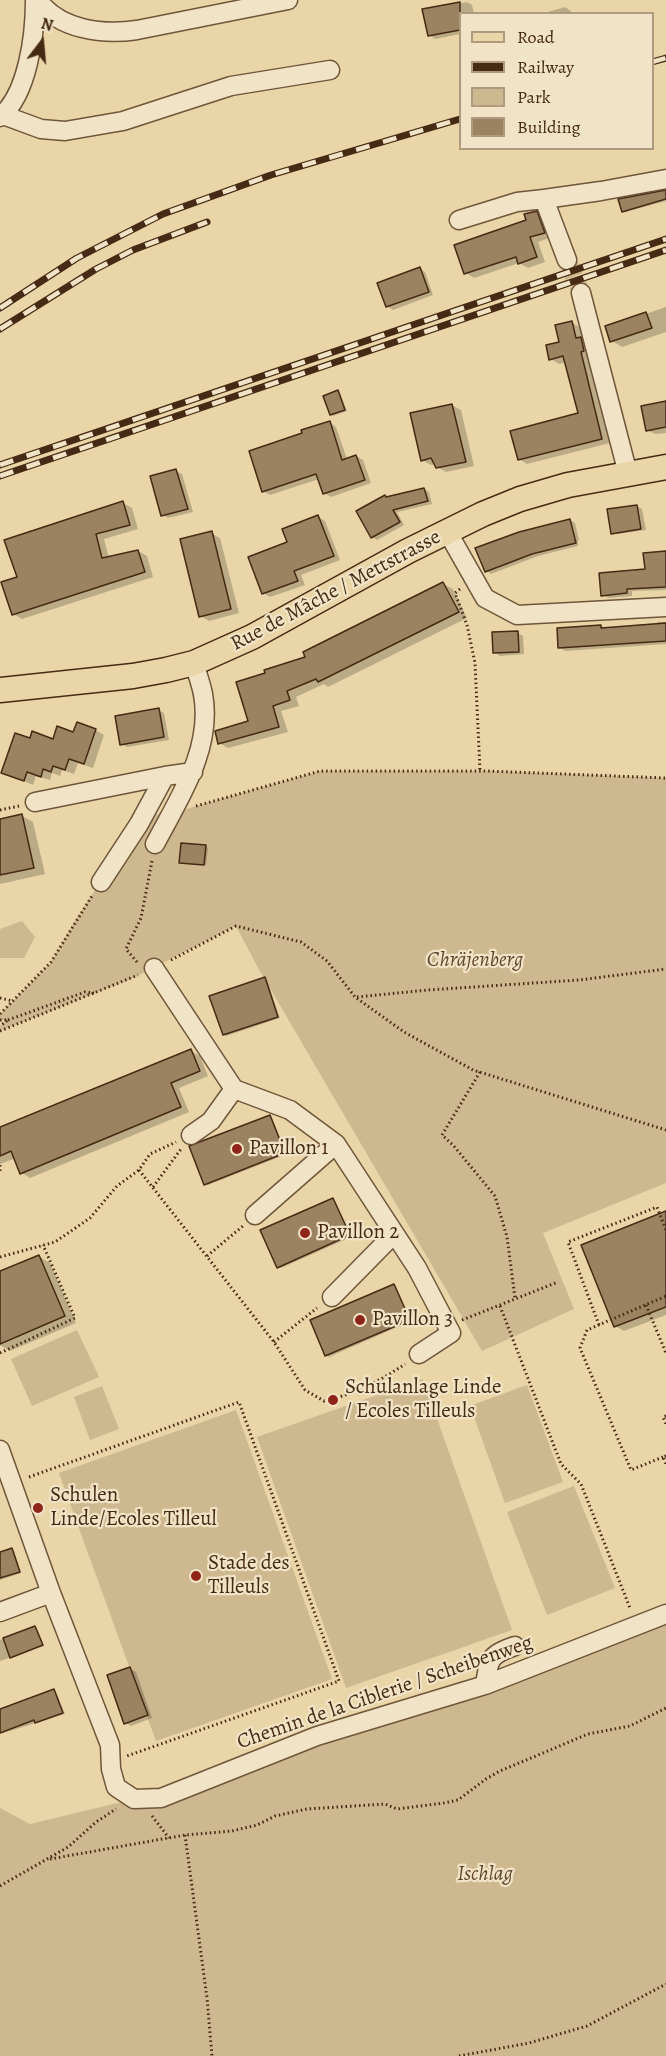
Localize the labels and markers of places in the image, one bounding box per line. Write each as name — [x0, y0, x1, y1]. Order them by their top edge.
place label: Pavillon 1 — [249, 1136, 328, 1162]
marker: Pavillon 1 — [230, 1142, 244, 1156]
place label: Pavillon 2 — [317, 1220, 399, 1246]
marker: Pavillon 2 — [298, 1226, 312, 1240]
place label: Pavillon 3 — [372, 1307, 453, 1333]
marker: Pavillon 3 — [353, 1313, 367, 1327]
place label: Schulanlage Linde / Ecoles Tilleuls — [345, 1375, 501, 1425]
marker: Schulanlage Linde / Ecoles Tilleuls — [326, 1393, 340, 1407]
place label: Schulen Linde/Ecoles Tilleul — [50, 1483, 217, 1533]
marker: Schulen Linde/Ecoles Tilleul — [31, 1501, 45, 1515]
place label: Stade des Tilleuls — [208, 1551, 290, 1601]
marker: Stade des Tilleuls — [189, 1569, 203, 1583]

